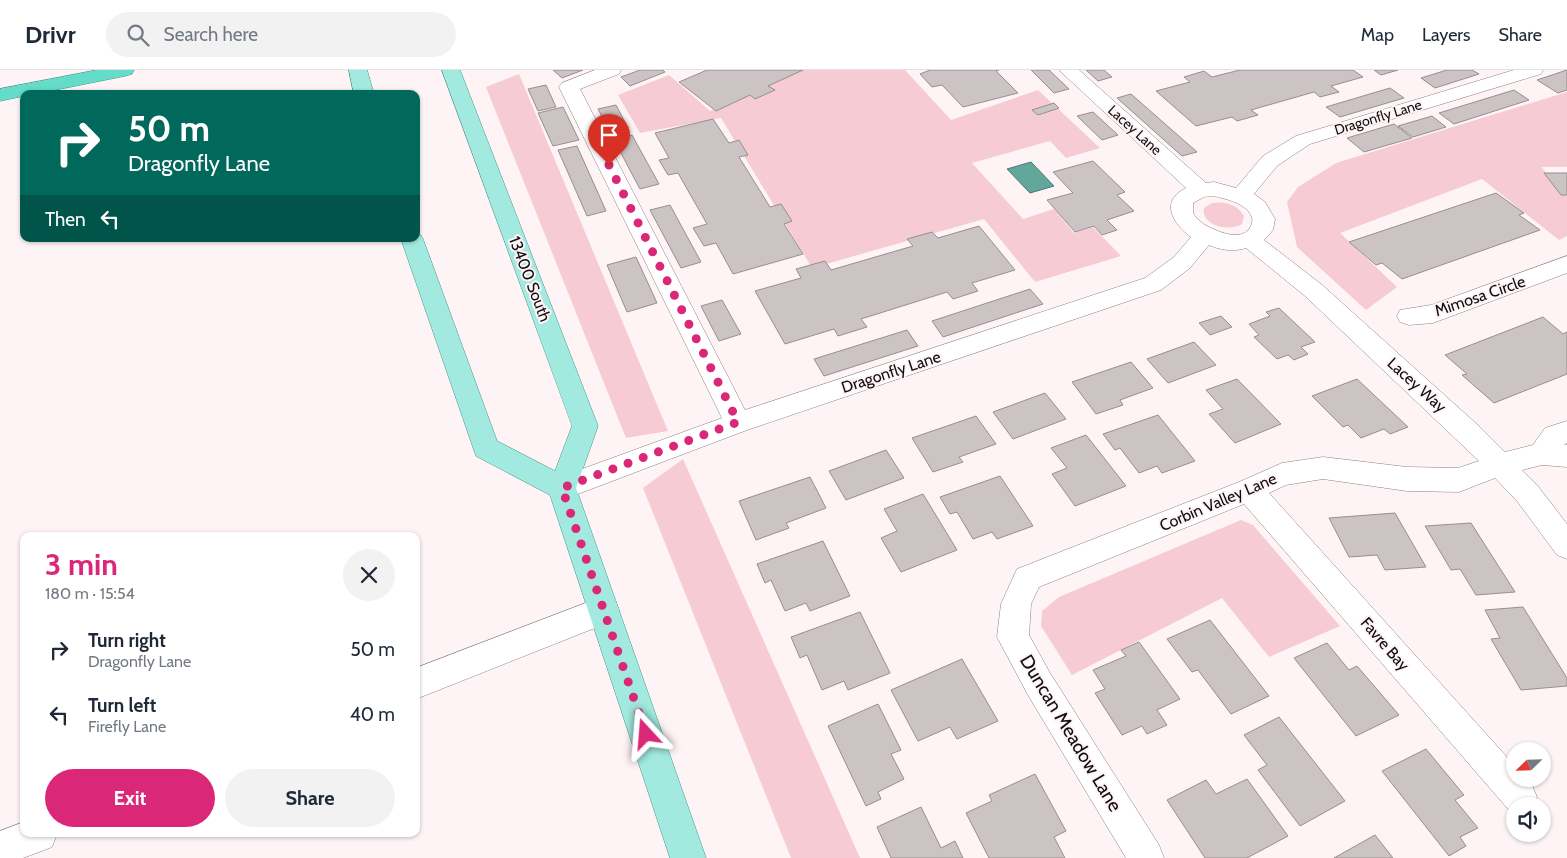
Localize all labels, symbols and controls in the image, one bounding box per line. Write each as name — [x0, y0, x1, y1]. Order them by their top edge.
search box — [106, 12, 456, 57]
text: Drivr — [25, 20, 76, 49]
icon: search — [124, 21, 152, 49]
text: Search here — [164, 23, 258, 46]
text: Map — [1361, 24, 1394, 46]
text: Layers — [1422, 24, 1471, 46]
text: Share — [1499, 24, 1542, 46]
street label: Dragonfly Lane — [1332, 95, 1424, 139]
street label: Lacey Lane — [1104, 101, 1166, 159]
text: 50 m — [128, 107, 210, 150]
icon: right — [45, 110, 110, 175]
pin — [588, 114, 630, 165]
icon: arrive — [595, 121, 623, 149]
text: Dragonfly Lane — [128, 150, 270, 177]
icon: left — [96, 205, 124, 233]
text: Then — [45, 208, 86, 231]
street label: 13400 South — [505, 234, 555, 324]
street label: Mimosa Circle — [1432, 272, 1528, 320]
street label: Dragonfly Lane — [839, 347, 943, 397]
street label: Lacey Way — [1384, 354, 1450, 416]
street label: Corbin Valley Lane — [1157, 469, 1279, 535]
text: 3 min — [45, 546, 118, 583]
button: close — [343, 549, 395, 601]
text: 180 m · 15:54 — [45, 584, 135, 603]
street label: Favre Bay — [1357, 613, 1413, 675]
text: Turn right — [88, 629, 166, 652]
icon: right — [45, 636, 73, 664]
text: 50 m — [351, 638, 395, 661]
street label: Duncan Meadow Lane — [1015, 650, 1127, 816]
text: Dragonfly Lane — [88, 652, 191, 671]
text: Turn left — [88, 694, 156, 717]
icon: left — [45, 701, 73, 729]
text: 40 m — [350, 703, 395, 726]
position arrow — [619, 707, 671, 759]
text: Firefly Lane — [88, 717, 166, 736]
north arrow — [1506, 742, 1551, 788]
map controls — [1506, 742, 1551, 842]
button: Exit — [45, 769, 215, 827]
button: Share — [225, 769, 395, 827]
button: sound — [1506, 797, 1551, 842]

